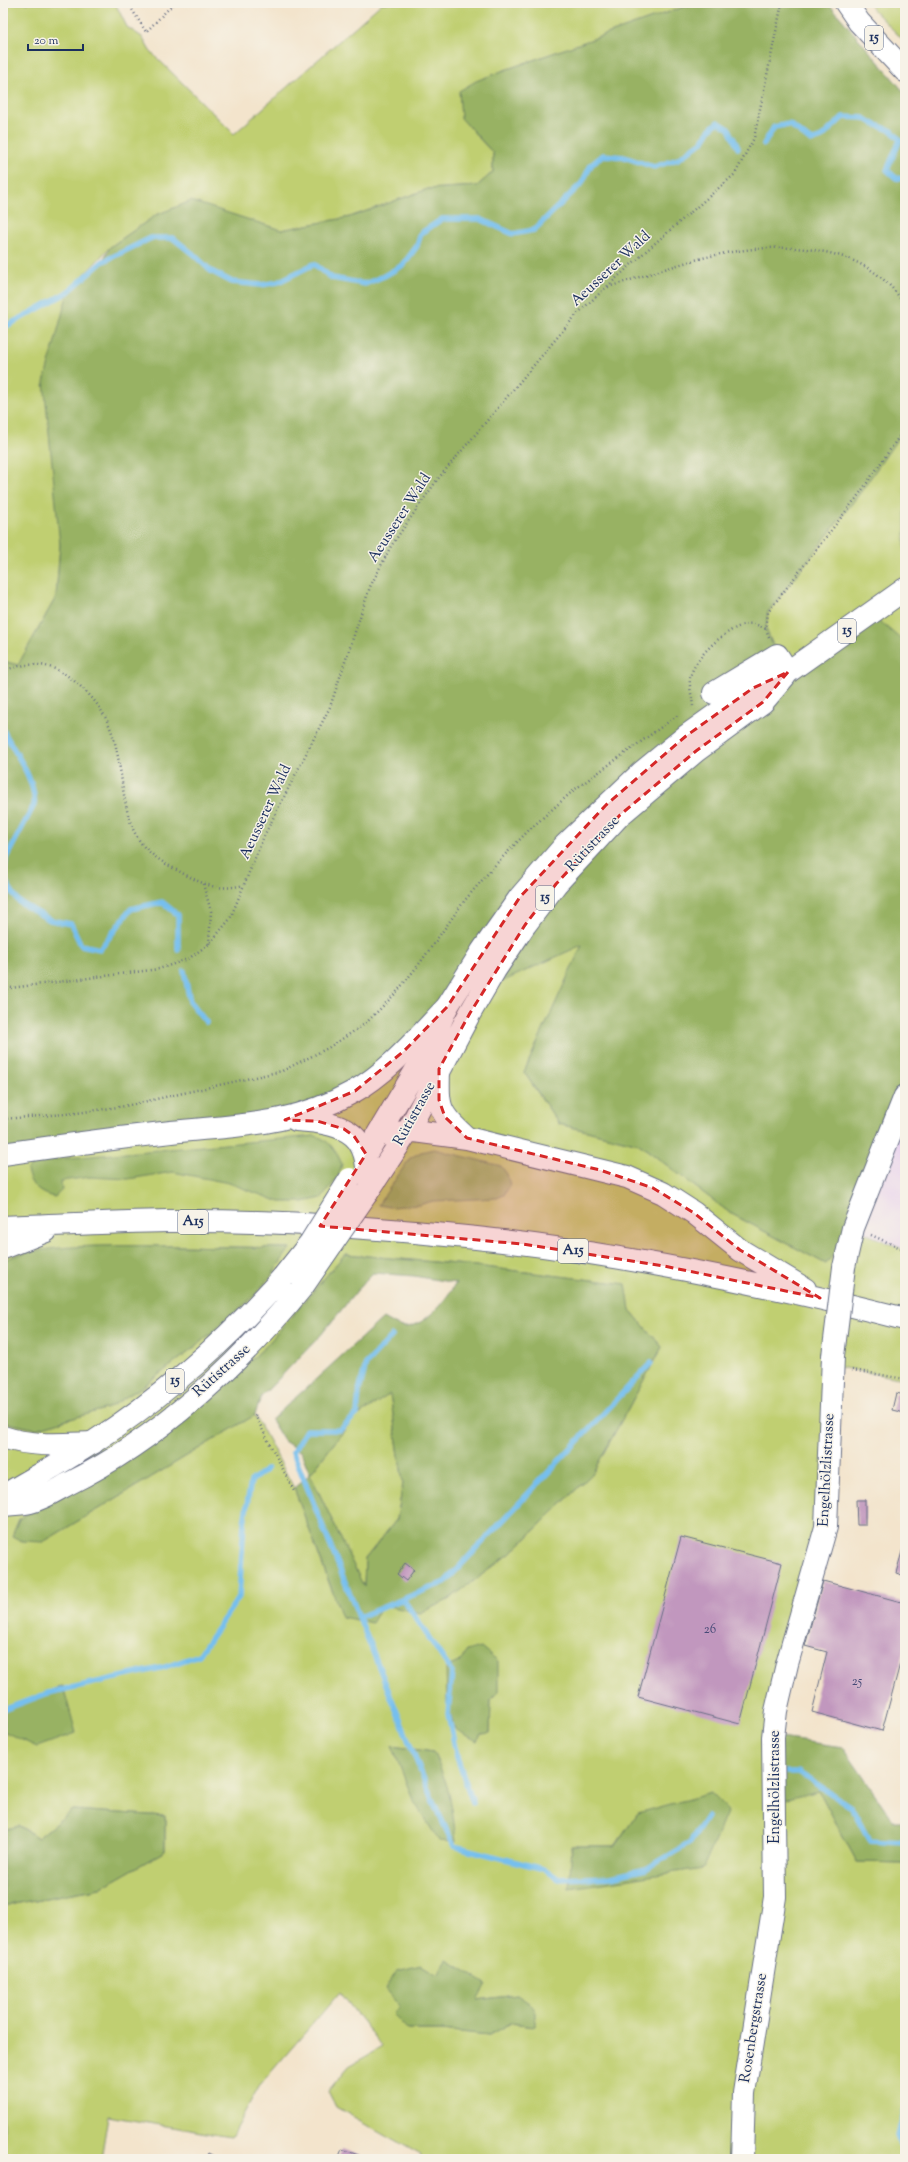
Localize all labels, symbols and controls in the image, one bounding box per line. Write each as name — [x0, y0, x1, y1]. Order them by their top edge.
scale bar — [28, 26, 83, 52]
road number: 15 — [865, 26, 883, 50]
text: 20 m — [34, 32, 59, 50]
street label: Aeusserer Wald — [566, 226, 656, 312]
street label: Aeusserer Wald — [363, 469, 437, 567]
road number: 15 — [838, 619, 856, 643]
street label: Aeusserer Wald — [235, 761, 297, 863]
street label: Rütistrasse — [561, 811, 625, 877]
road number: 15 — [536, 886, 554, 910]
street label: Rütistrasse — [389, 1078, 441, 1150]
road number: A15 — [178, 1210, 208, 1234]
road number: A15 — [558, 1239, 588, 1263]
street label: Rütistrasse — [189, 1340, 255, 1402]
road number: 15 — [166, 1369, 184, 1393]
street label: Engelhölzlistrasse — [814, 1413, 840, 1527]
house number: 26 — [704, 1621, 716, 1639]
house number: 25 — [852, 1673, 863, 1691]
street label: Engelhölzlistrasse — [765, 1730, 786, 1844]
street label: Rosenbergstrasse — [735, 1972, 773, 2084]

